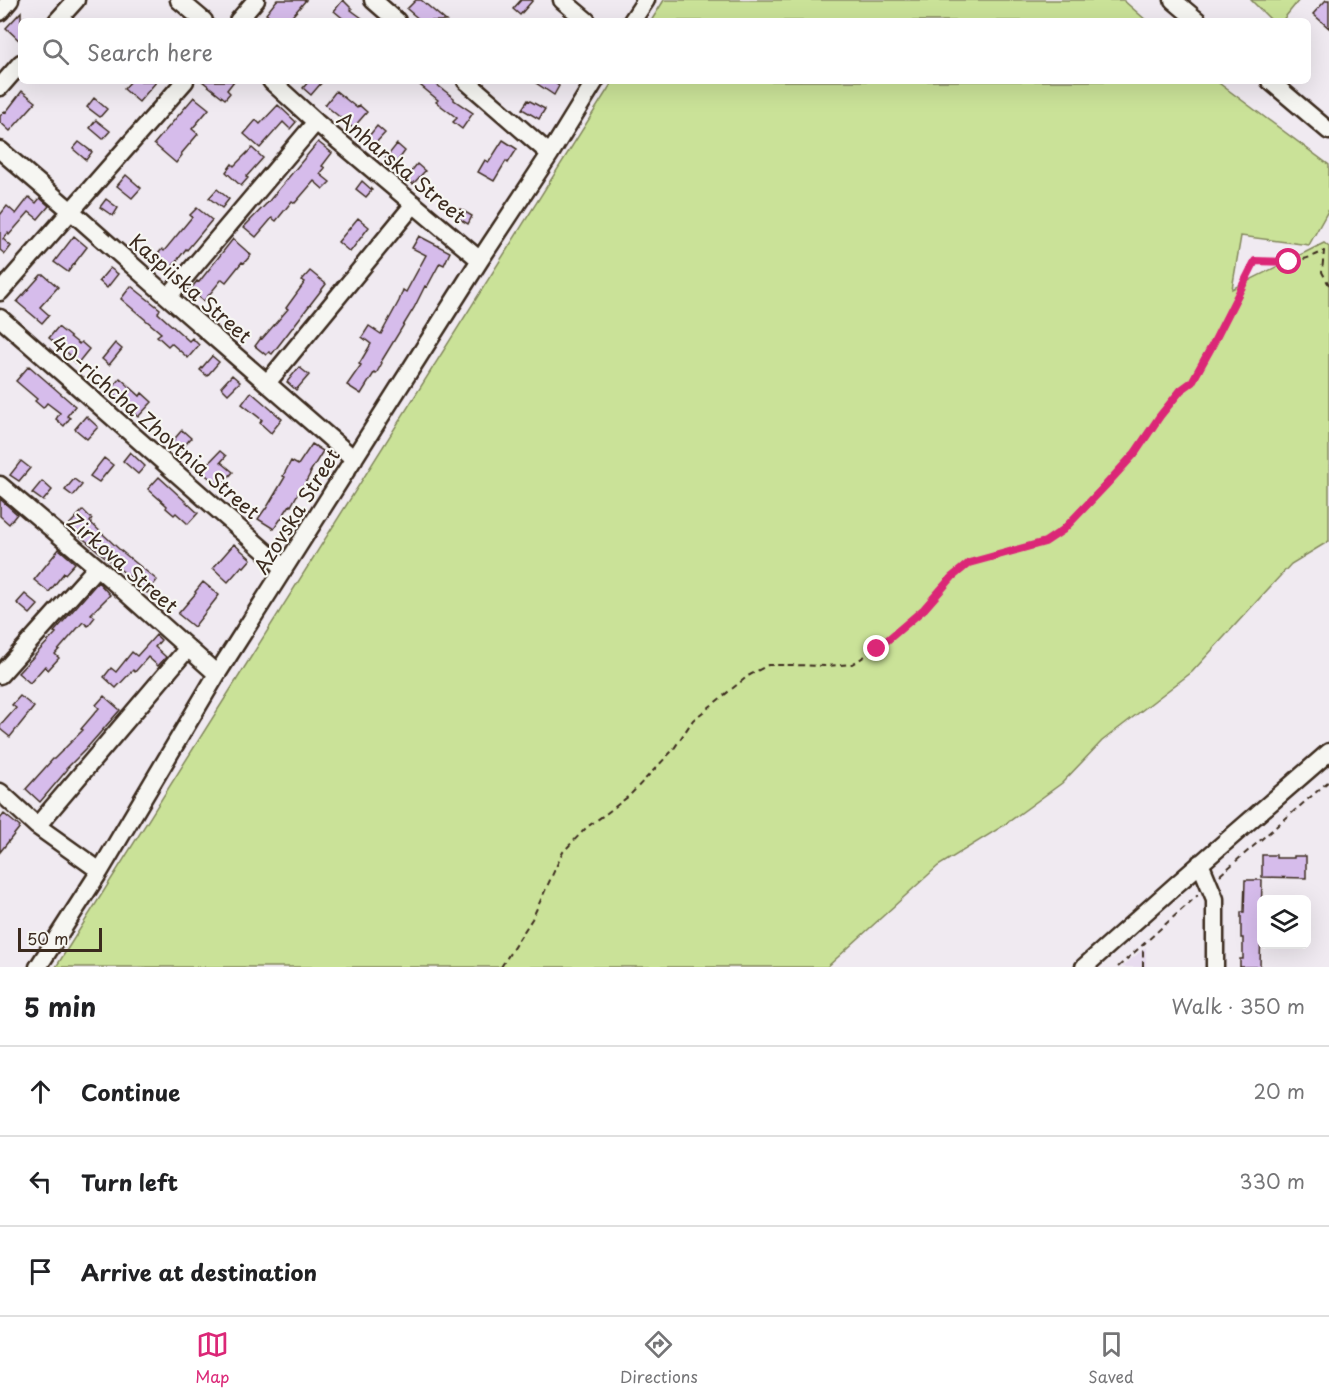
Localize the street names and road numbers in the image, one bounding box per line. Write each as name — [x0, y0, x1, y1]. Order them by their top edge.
street label: Anharska Street — [331, 104, 473, 230]
street label: Kaspiiska Street — [123, 226, 259, 350]
street label: 40-richcha Zhovtnia Street — [45, 328, 267, 526]
street label: Azovska Street — [245, 443, 347, 579]
street label: Zirkova Street — [61, 506, 185, 620]

